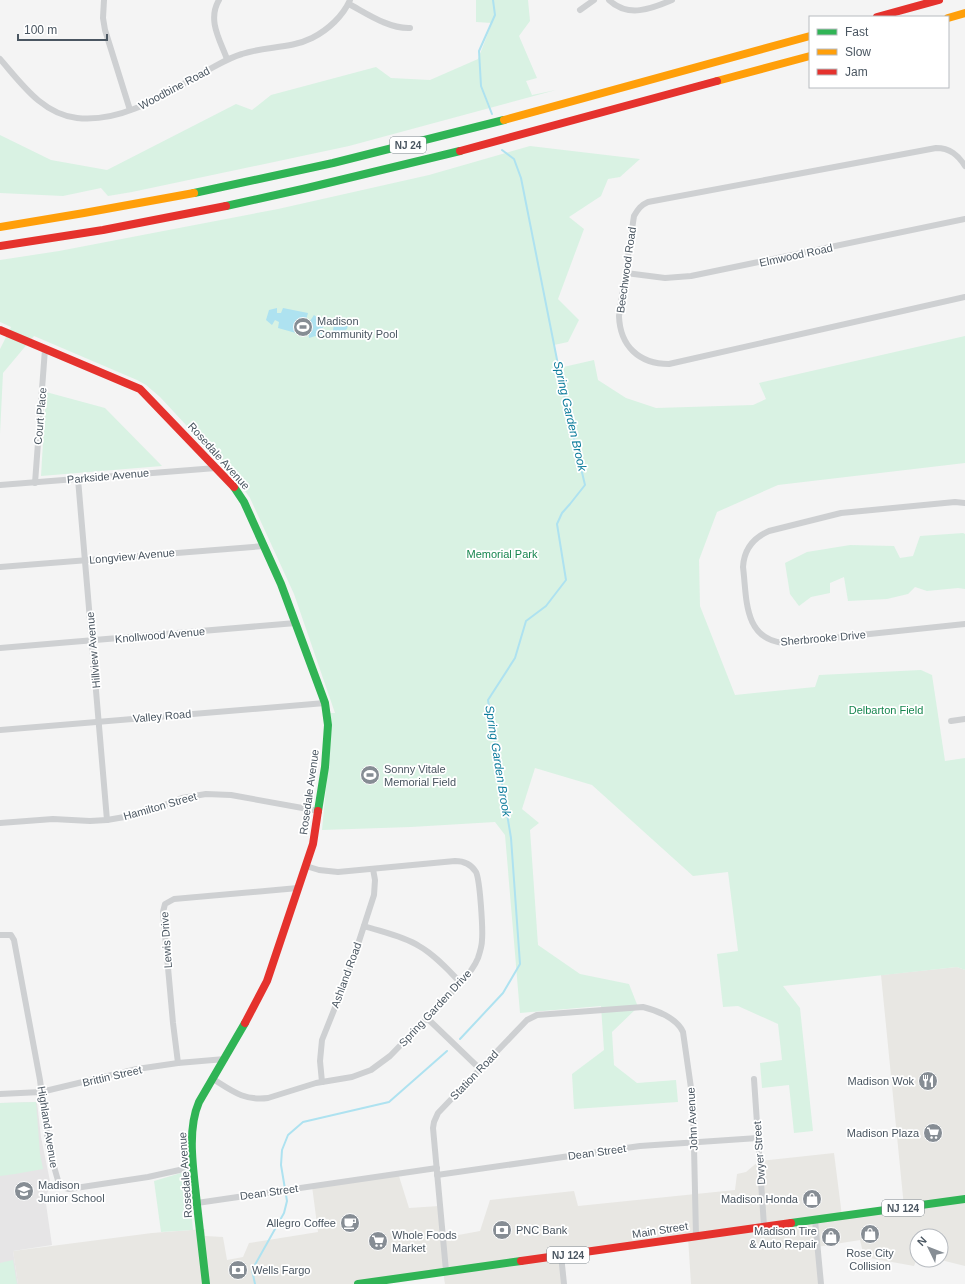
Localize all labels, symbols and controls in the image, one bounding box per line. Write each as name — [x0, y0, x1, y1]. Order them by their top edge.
scale bar — [18, 16, 107, 42]
legend — [809, 16, 949, 88]
text: 100 m — [24, 23, 57, 37]
text: Fast — [845, 25, 869, 39]
text: Slow — [845, 45, 871, 59]
street label: Woodbine Road — [136, 64, 212, 112]
text: Jam — [845, 65, 868, 79]
road number: NJ 24 — [390, 137, 426, 153]
street label: Beechwood Road — [614, 226, 638, 314]
street label: Elmwood Road — [758, 241, 834, 269]
place label: Madison Community Pool — [317, 315, 398, 340]
sports icon: Madison Community Pool — [292, 316, 314, 338]
water label: Spring Garden Brook — [550, 360, 590, 473]
street label: Court Place — [32, 387, 48, 445]
street label: Rosedale Avenue — [186, 420, 252, 492]
street label: Parkside Avenue — [66, 466, 150, 486]
street label: Longview Avenue — [89, 546, 175, 566]
park label: Memorial Park — [467, 548, 538, 560]
street label: Hillview Avenue — [84, 611, 102, 689]
street label: Knollwood Avenue — [114, 625, 206, 645]
street label: Sherbrooke Drive — [780, 628, 866, 648]
water label: Spring Garden Brook — [482, 704, 514, 819]
park label: Delbarton Field — [849, 704, 923, 716]
street label: Valley Road — [132, 707, 192, 725]
street label: Rosedale Avenue — [297, 749, 321, 835]
place label: Sonny Vitale Memorial Field — [384, 763, 456, 788]
sports icon: Sonny Vitale Memorial Field — [359, 764, 381, 786]
street label: Hamilton Street — [122, 790, 198, 822]
street label: Lewis Drive — [158, 911, 174, 969]
street label: Ashland Road — [329, 940, 363, 1010]
street label: Spring Garden Drive — [396, 967, 474, 1049]
street label: Station Road — [448, 1048, 500, 1102]
street label: Brittin Street — [81, 1063, 143, 1089]
restaurant icon: Madison Wok — [917, 1070, 939, 1092]
place label: Madison Wok — [848, 1075, 914, 1087]
street label: Highland Avenue — [36, 1085, 60, 1169]
street label: John Avenue — [684, 1087, 700, 1151]
street label: Dwyer Street — [751, 1121, 767, 1185]
supermarket icon: Madison Plaza — [922, 1122, 944, 1144]
place label: Madison Plaza — [847, 1127, 920, 1139]
street label: Rosedale Avenue — [176, 1132, 194, 1218]
street label: Dean Street — [567, 1142, 627, 1162]
place label: Madison Junior School — [38, 1179, 105, 1204]
school or university icon: Madison Junior School — [13, 1180, 35, 1202]
street label: Dean Street — [239, 1182, 299, 1202]
shop icon: Madison Honda — [801, 1188, 823, 1210]
place label: Madison Honda — [721, 1193, 799, 1205]
road number: NJ 124 — [882, 1200, 924, 1216]
cafe icon: Allegro Coffee — [339, 1212, 361, 1234]
place label: Allegro Coffee — [266, 1217, 336, 1229]
bank icon: PNC Bank — [491, 1219, 513, 1241]
street label: Main Street — [631, 1220, 689, 1240]
shop icon: Rose City Collision — [859, 1223, 881, 1245]
place label: PNC Bank — [516, 1224, 568, 1236]
place label: Madison Tire & Auto Repair — [749, 1225, 817, 1250]
shop icon: Madison Tire & Auto Repair — [820, 1226, 842, 1248]
north arrow — [909, 1228, 949, 1268]
place label: Whole Foods Market — [392, 1229, 457, 1254]
supermarket icon: Whole Foods Market — [367, 1230, 389, 1252]
text: N — [915, 1234, 929, 1248]
road number: NJ 124 — [547, 1247, 589, 1263]
place label: Rose City Collision — [846, 1247, 894, 1272]
bank icon: Wells Fargo — [227, 1259, 249, 1281]
place label: Wells Fargo — [252, 1264, 310, 1276]

